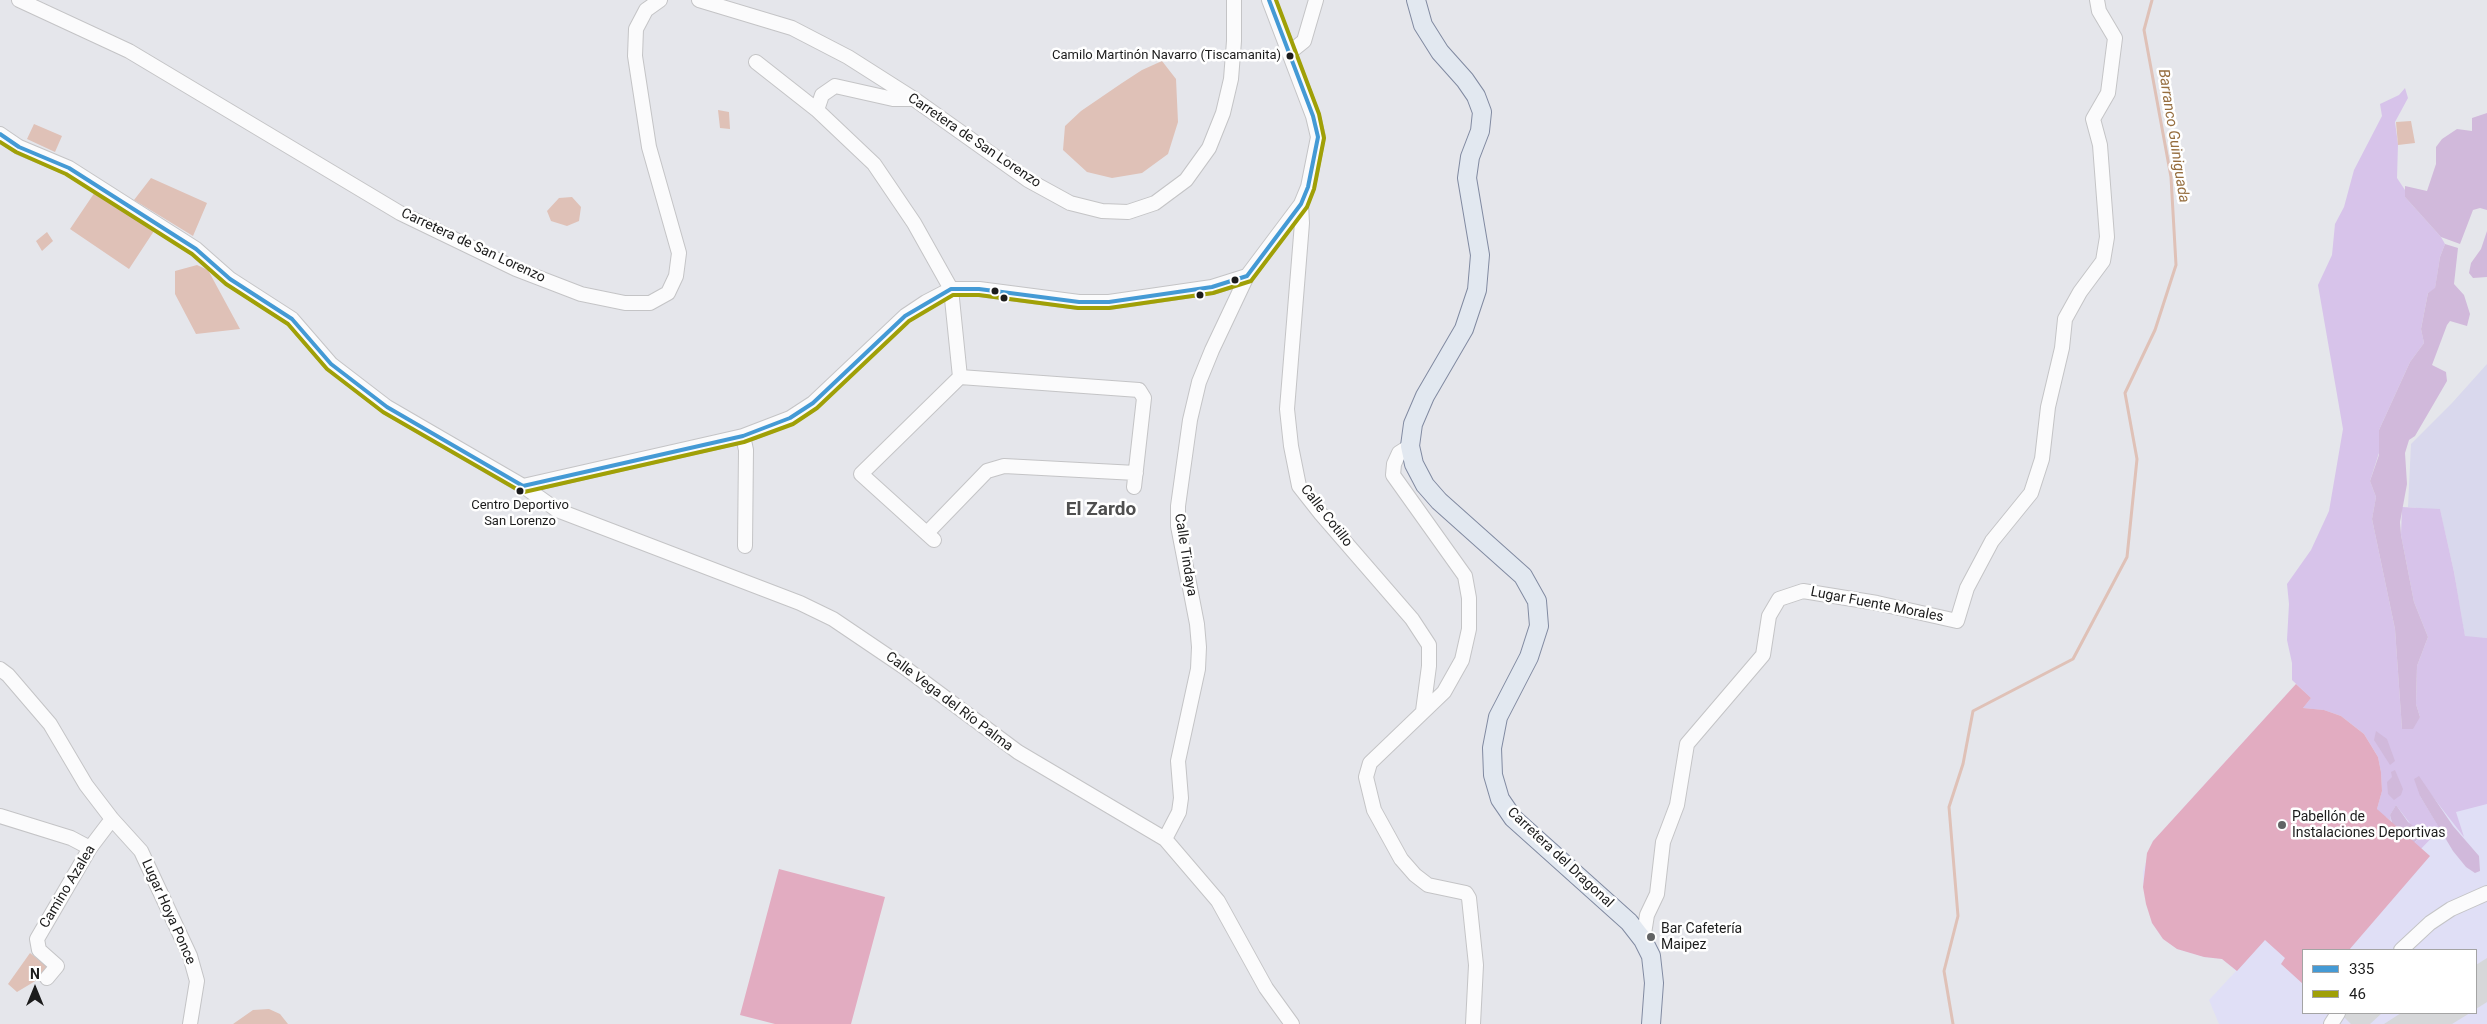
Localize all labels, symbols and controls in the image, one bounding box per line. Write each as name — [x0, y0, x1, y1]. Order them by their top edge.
place label: Camilo Martinón Navarro (Tiscamanita) — [1052, 48, 1281, 64]
marker: Camilo Martinón Navarro (Tiscamanita) — [1285, 51, 1295, 61]
water label: Barranco Guiniguada — [2154, 68, 2192, 204]
street label: Carretera de San Lorenzo — [904, 90, 1044, 192]
street label: Carretera de San Lorenzo — [398, 205, 548, 287]
unlabelled marker — [1230, 275, 1240, 285]
unlabelled marker — [990, 286, 1000, 296]
unlabelled marker — [1195, 290, 1205, 300]
unlabelled marker — [999, 293, 1009, 303]
street label: Calle Cotillo — [1297, 482, 1355, 550]
marker: Centro Deportivo San Lorenzo — [515, 486, 525, 496]
place label: Centro Deportivo San Lorenzo — [471, 498, 569, 529]
district label: El Zardo — [1066, 499, 1136, 521]
street label: Calle Tindaya — [1170, 512, 1200, 598]
street label: Lugar Fuente Morales — [1809, 584, 1945, 626]
street label: Calle Vega del Río Palma — [882, 649, 1016, 755]
street label: Carretera del Dragonal — [1503, 804, 1617, 912]
place label: Pabellón de Instalaciones Deportivas — [2292, 809, 2446, 842]
marker: Pabellón de Instalaciones Deportivas — [2276, 819, 2288, 831]
street label: Camino Azalea — [37, 842, 99, 932]
street label: Lugar Hoya Ponce — [137, 857, 199, 967]
place label: Bar Cafetería Maipez — [1661, 921, 1742, 954]
marker: Bar Cafetería Maipez — [1645, 931, 1657, 943]
legend — [2302, 949, 2477, 1014]
text: 335 — [2349, 960, 2374, 978]
north arrow — [10, 964, 60, 1014]
text: N — [30, 966, 40, 982]
text: 46 — [2349, 985, 2366, 1003]

